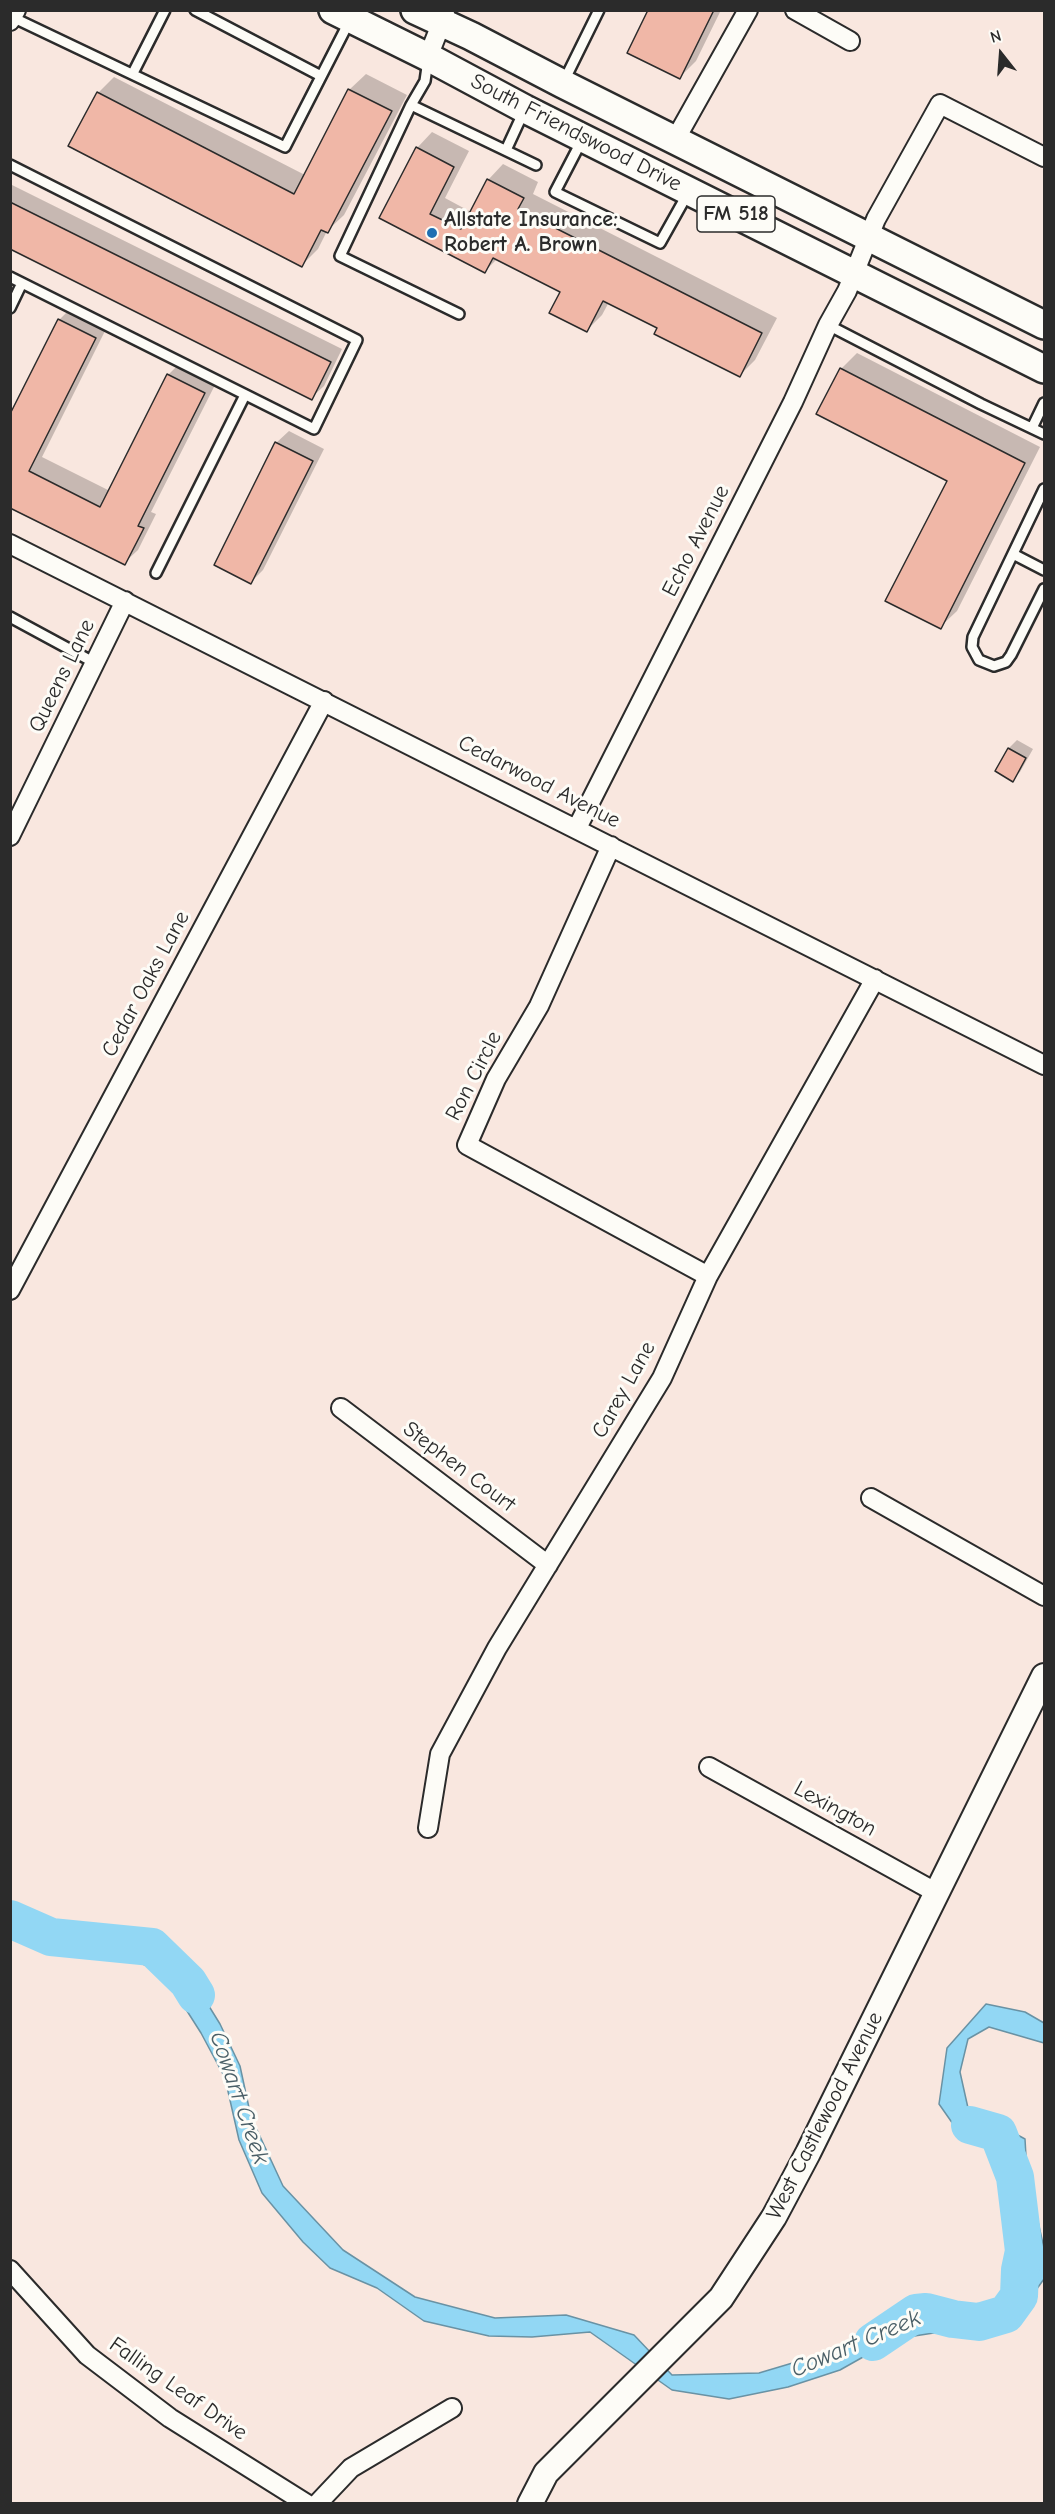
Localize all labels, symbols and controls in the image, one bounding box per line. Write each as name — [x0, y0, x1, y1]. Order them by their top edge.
north arrow — [971, 24, 1031, 84]
text: N — [988, 27, 1003, 47]
street label: South Friendswood Drive — [466, 68, 686, 198]
road number: FM 518 — [697, 196, 775, 232]
place label: Allstate Insurance: Robert A. Brown — [444, 207, 618, 258]
marker: Allstate Insurance: Robert A. Brown — [425, 226, 439, 240]
street label: Echo Avenue — [657, 481, 735, 601]
street label: Queens Lane — [23, 615, 101, 737]
street label: Cedarwood Avenue — [454, 730, 624, 834]
street label: Cedar Oaks Lane — [96, 907, 196, 1061]
street label: Ron Circle — [440, 1027, 508, 1125]
street label: Carey Lane — [587, 1337, 661, 1443]
street label: Stephen Court — [397, 1416, 521, 1518]
street label: Lexington — [789, 1776, 881, 1842]
street label: West Castlewood Avenue — [761, 2008, 889, 2224]
water label: Cowart Creek — [203, 2028, 275, 2168]
water label: Cowart Creek — [787, 2304, 925, 2384]
street label: Falling Leaf Drive — [104, 2332, 252, 2446]

